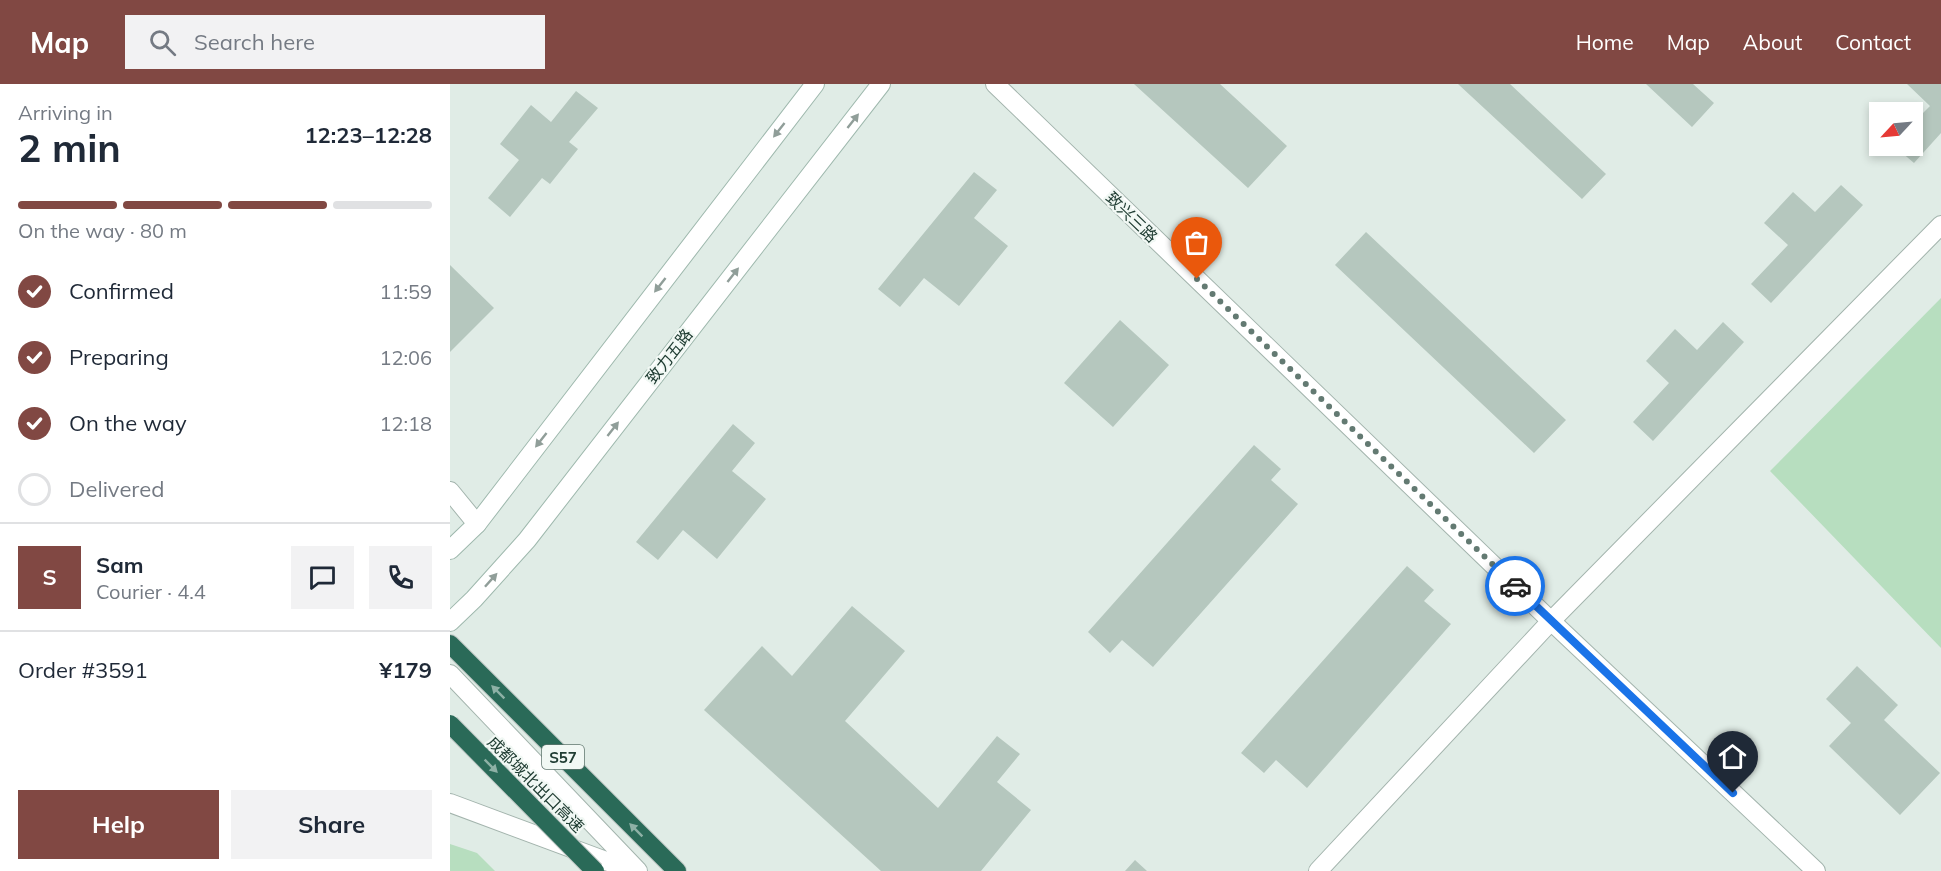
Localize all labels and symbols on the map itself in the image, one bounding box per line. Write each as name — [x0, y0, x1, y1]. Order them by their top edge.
north arrow — [1869, 102, 1923, 156]
one-way arrow — [846, 113, 859, 129]
one-way arrow — [773, 122, 785, 138]
street label: 致兴三路 — [1102, 188, 1162, 246]
pin — [1171, 217, 1222, 279]
one-way arrow — [726, 267, 739, 283]
one-way arrow — [654, 277, 666, 293]
street label: 致力五路 — [641, 325, 697, 387]
one-way arrow — [607, 421, 619, 436]
one-way arrow — [536, 432, 548, 447]
courier — [1485, 556, 1545, 616]
one-way arrow — [484, 573, 498, 588]
one-way arrow — [491, 685, 505, 699]
pin — [1707, 731, 1758, 793]
street label: 成都城北出口高速 — [484, 732, 588, 836]
road number: S57 — [542, 745, 584, 769]
one-way arrow — [484, 758, 498, 773]
one-way arrow — [629, 823, 643, 837]

